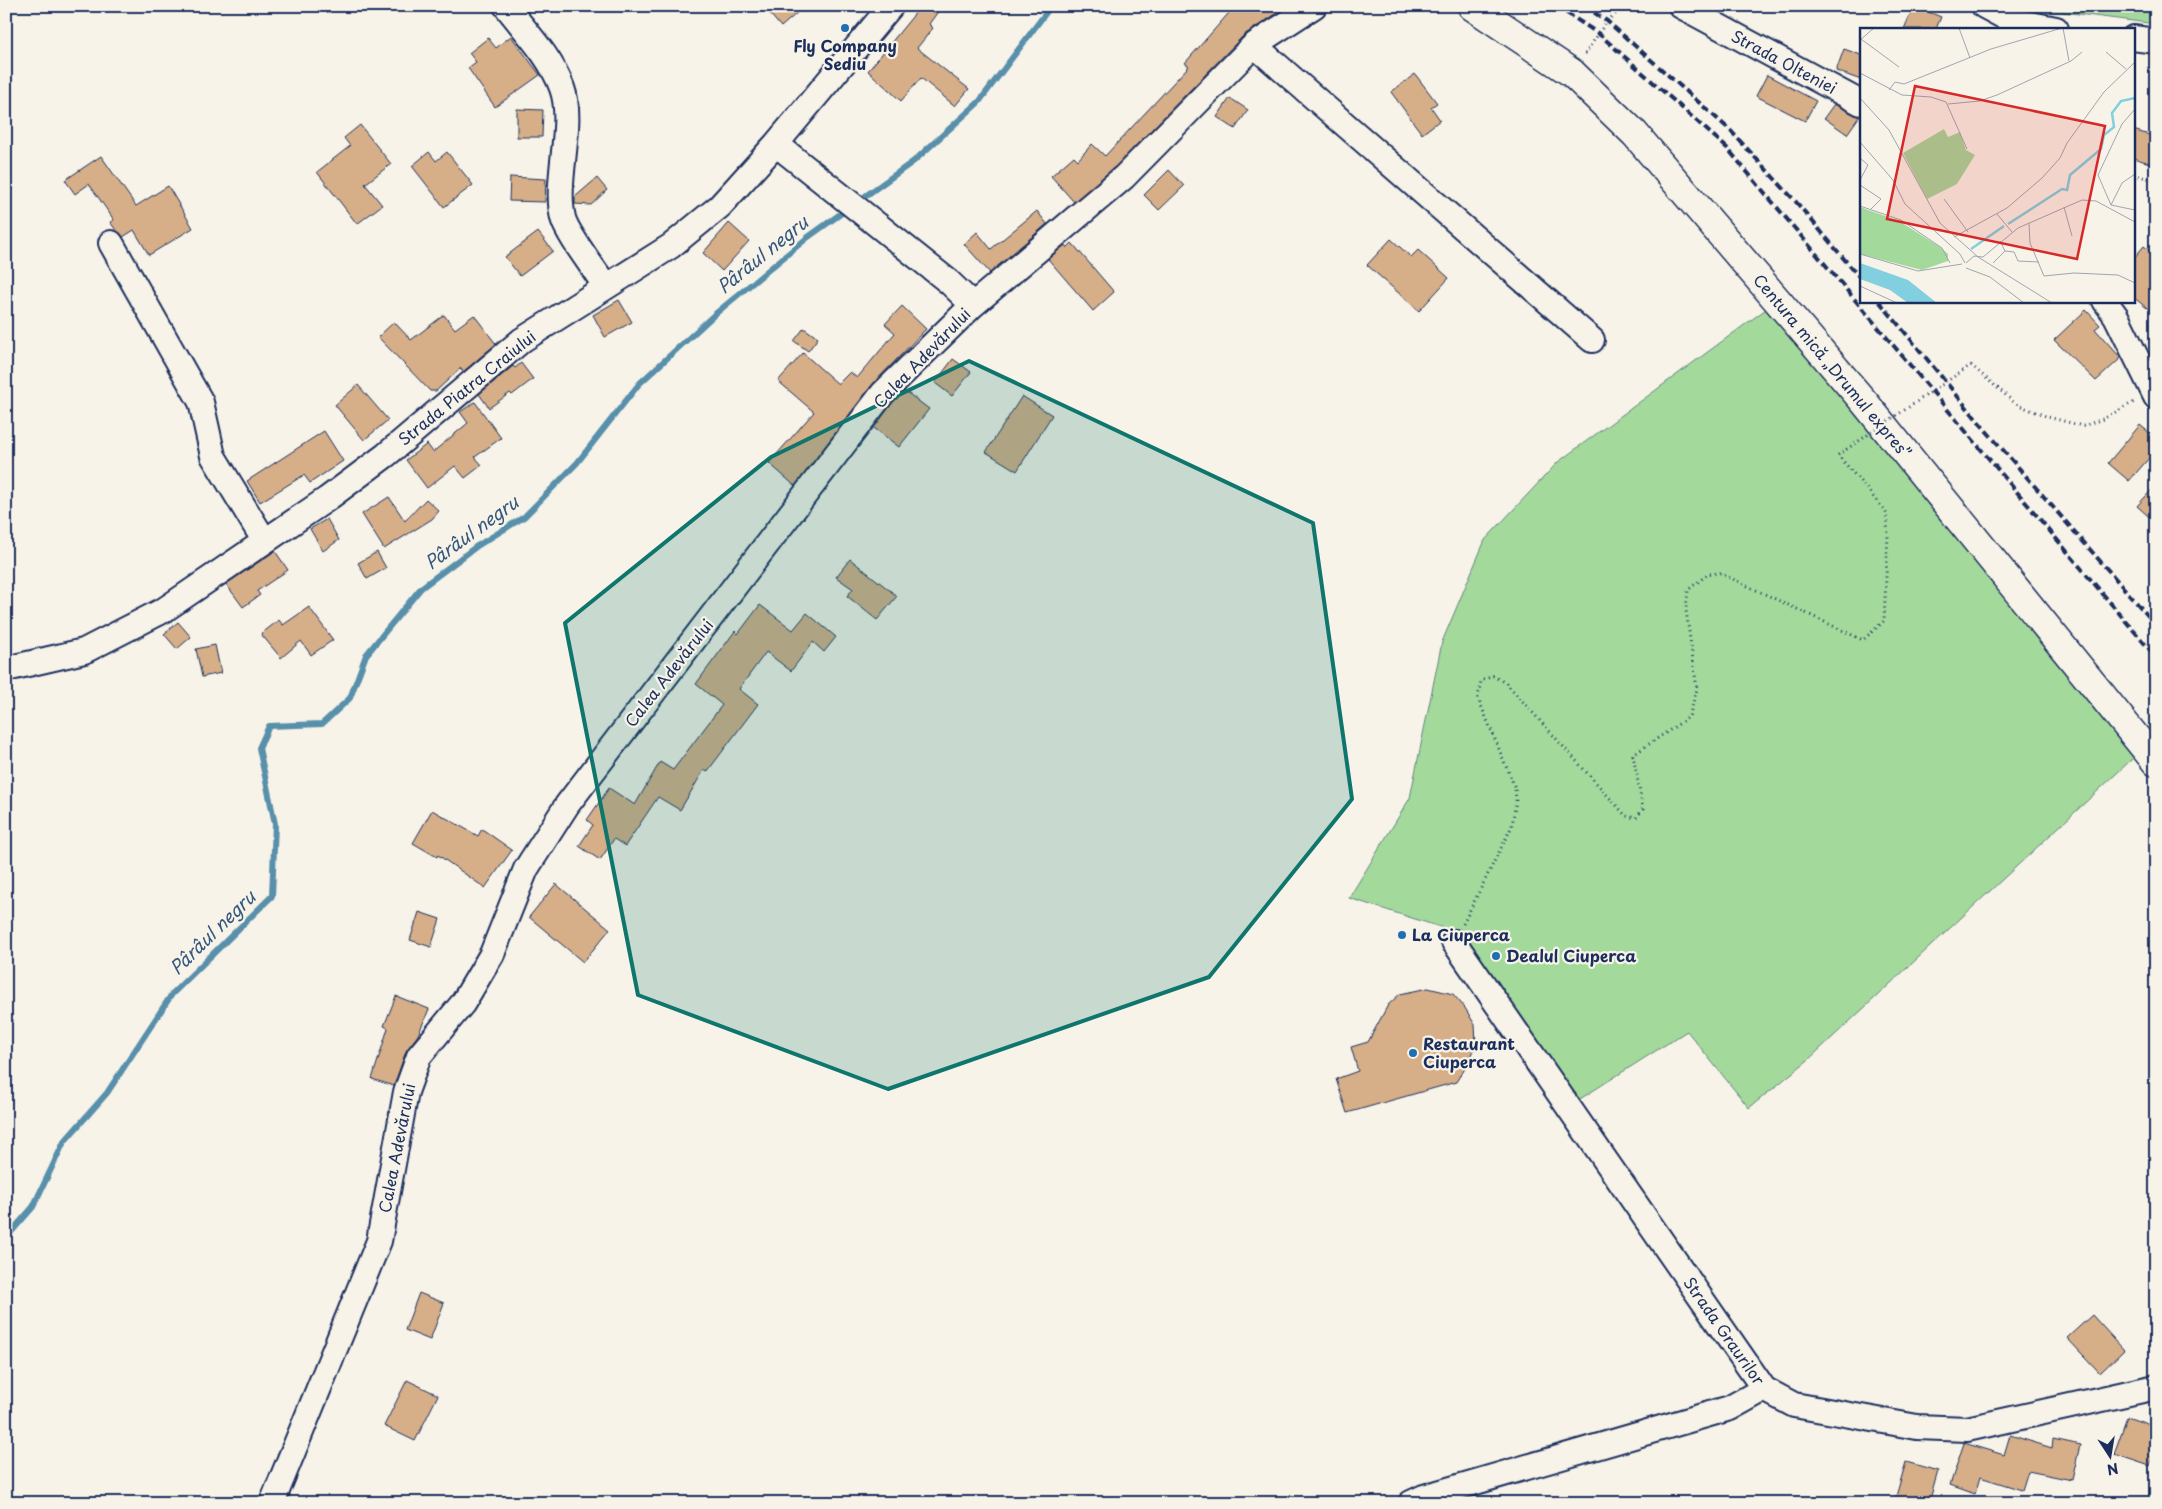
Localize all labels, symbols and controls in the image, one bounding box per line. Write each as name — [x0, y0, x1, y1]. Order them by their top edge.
marker: Fly Company Sediu — [839, 22, 851, 34]
street label: Strada Olteniei — [1727, 23, 1842, 99]
inset map — [1860, 28, 2134, 302]
place label: Fly Company Sediu — [793, 33, 897, 75]
water label: Pârâul negru — [711, 208, 814, 299]
street label: Centura mică „Drumul expres” — [1748, 268, 1917, 463]
street label: Calea Adevărului — [867, 302, 976, 413]
street label: Strada Piatra Craiului — [392, 324, 540, 450]
water label: Pârâul negru — [419, 488, 525, 575]
street label: Calea Adevărului — [618, 613, 718, 732]
water label: Pârâul negru — [163, 883, 262, 980]
place label: La Ciuperca — [1412, 922, 1510, 946]
marker: La Ciuperca — [1396, 929, 1408, 941]
place label: Dealul Ciuperca — [1506, 943, 1636, 967]
marker: Dealul Ciuperca — [1490, 950, 1502, 962]
place label: Restaurant Ciuperca — [1423, 1031, 1515, 1073]
marker: Restaurant Ciuperca — [1407, 1047, 1419, 1059]
street label: Calea Adevărului — [372, 1081, 420, 1215]
street label: Strada Graurilor — [1678, 1271, 1772, 1390]
north arrow — [2084, 1432, 2134, 1482]
text: N — [2105, 1458, 2120, 1481]

